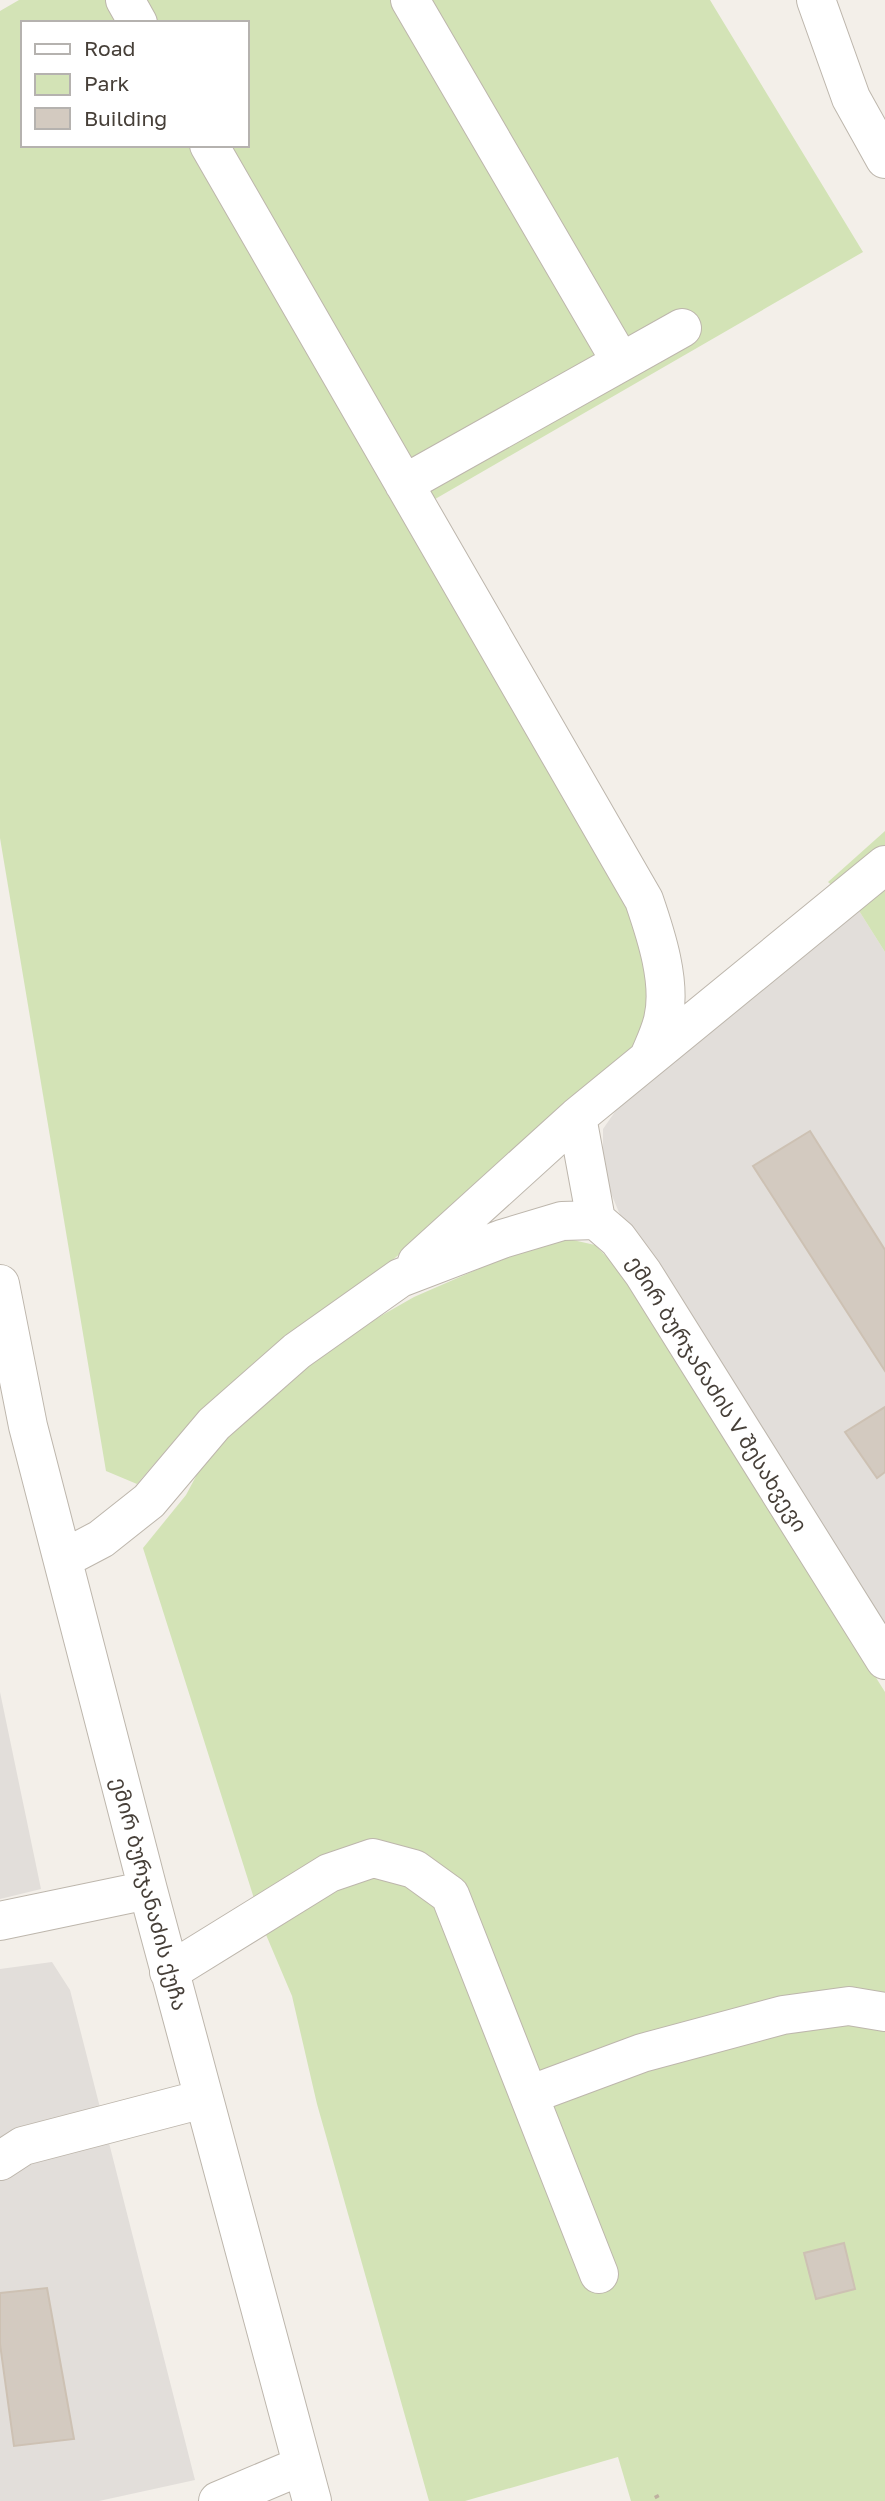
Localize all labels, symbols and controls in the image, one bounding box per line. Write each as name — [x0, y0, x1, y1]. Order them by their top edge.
legend — [21, 21, 248, 147]
text: Road — [84, 35, 135, 61]
text: Park — [84, 70, 130, 96]
text: Building — [84, 105, 167, 131]
street label: ემირ ბურჯანაძის V შესახვევი — [622, 1251, 814, 1536]
street label: ემირ ბურჯანაძის ქუჩა — [106, 1774, 194, 2013]

